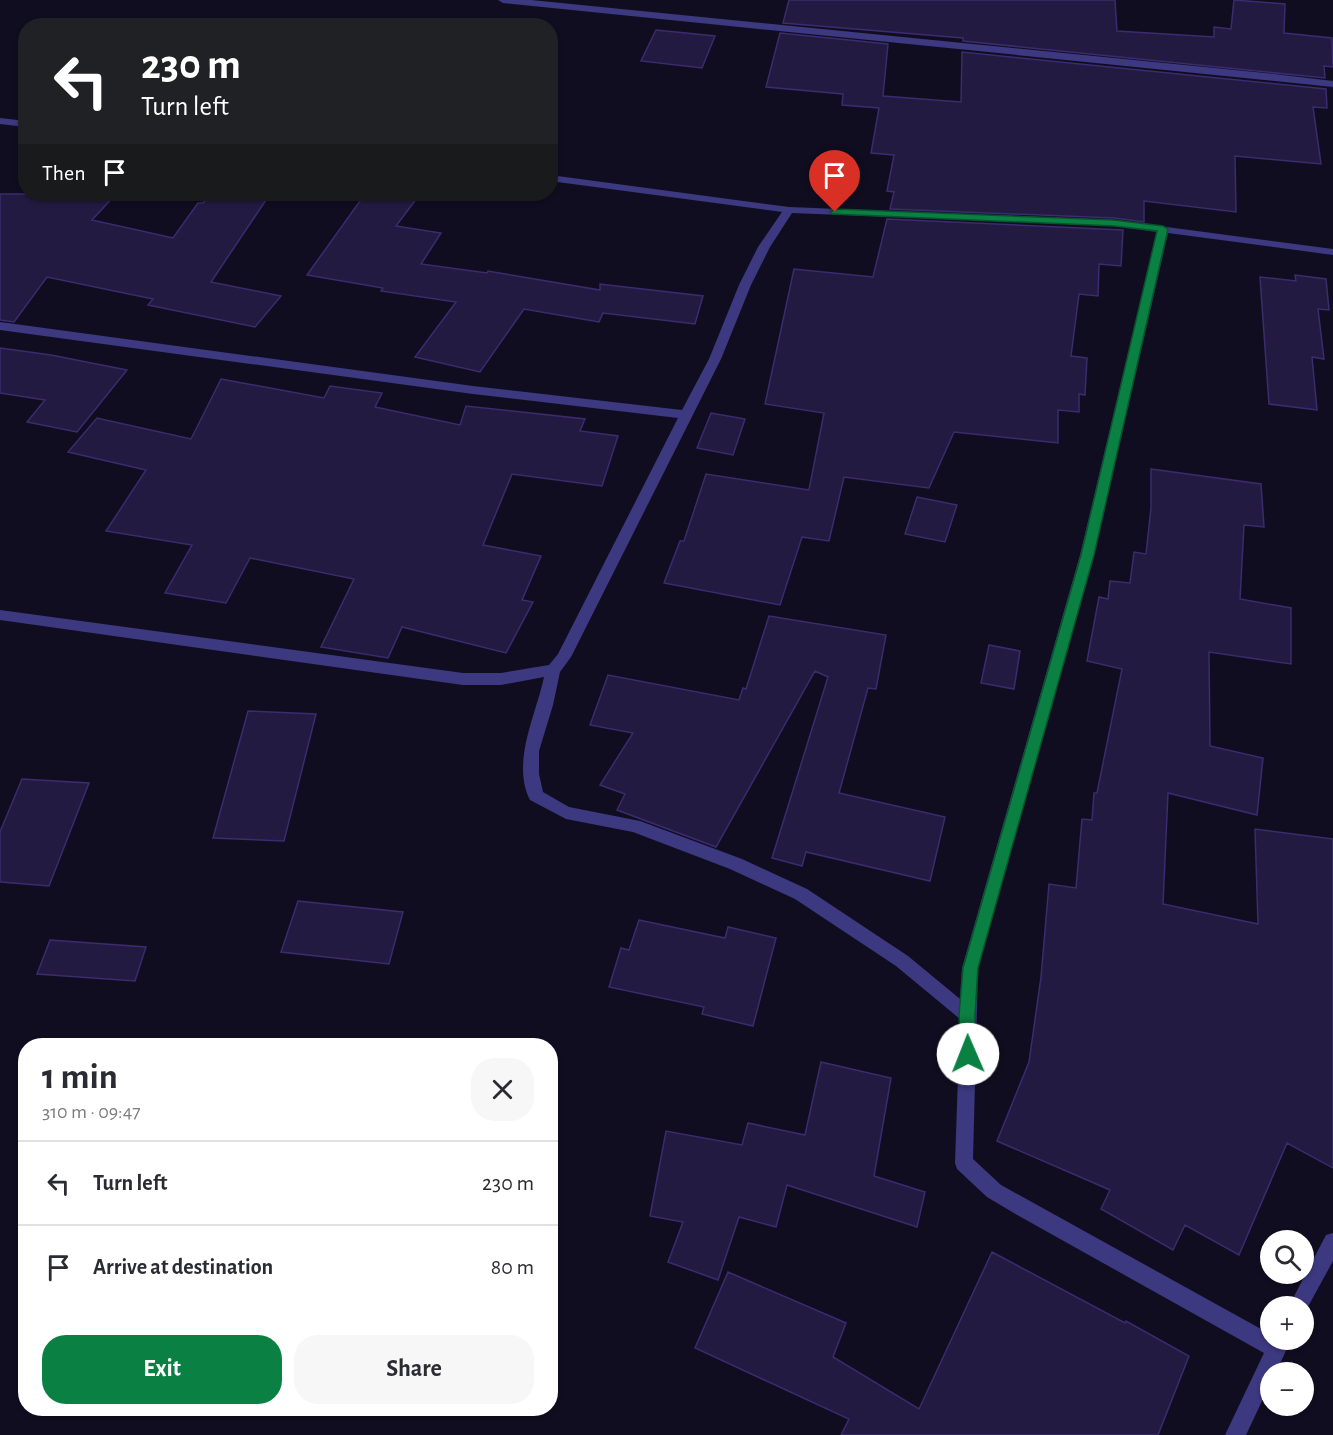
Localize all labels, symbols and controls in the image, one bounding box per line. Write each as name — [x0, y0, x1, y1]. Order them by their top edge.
icon: left — [42, 42, 120, 120]
text: 230 m — [141, 44, 241, 86]
text: Turn left — [141, 93, 229, 120]
pin — [809, 150, 860, 212]
icon: arrive — [98, 156, 131, 189]
icon: arrive — [818, 159, 851, 192]
text: Then — [42, 162, 86, 184]
position arrow — [936, 1022, 1000, 1086]
button: close — [471, 1058, 534, 1121]
text: 1 min — [42, 1059, 118, 1095]
text: 310 m · 09:47 — [42, 1102, 141, 1122]
icon: left — [42, 1167, 75, 1200]
text: Turn left — [93, 1172, 167, 1194]
text: 230 m — [482, 1172, 534, 1194]
map controls — [1260, 1230, 1314, 1416]
button: search — [1260, 1230, 1314, 1284]
icon: arrive — [42, 1251, 75, 1284]
text: Arrive at destination — [93, 1256, 273, 1278]
text: 80 m — [491, 1256, 534, 1278]
button: + — [1260, 1296, 1314, 1350]
button: Exit — [42, 1335, 282, 1404]
button: Share — [294, 1335, 534, 1404]
button: − — [1260, 1362, 1314, 1416]

